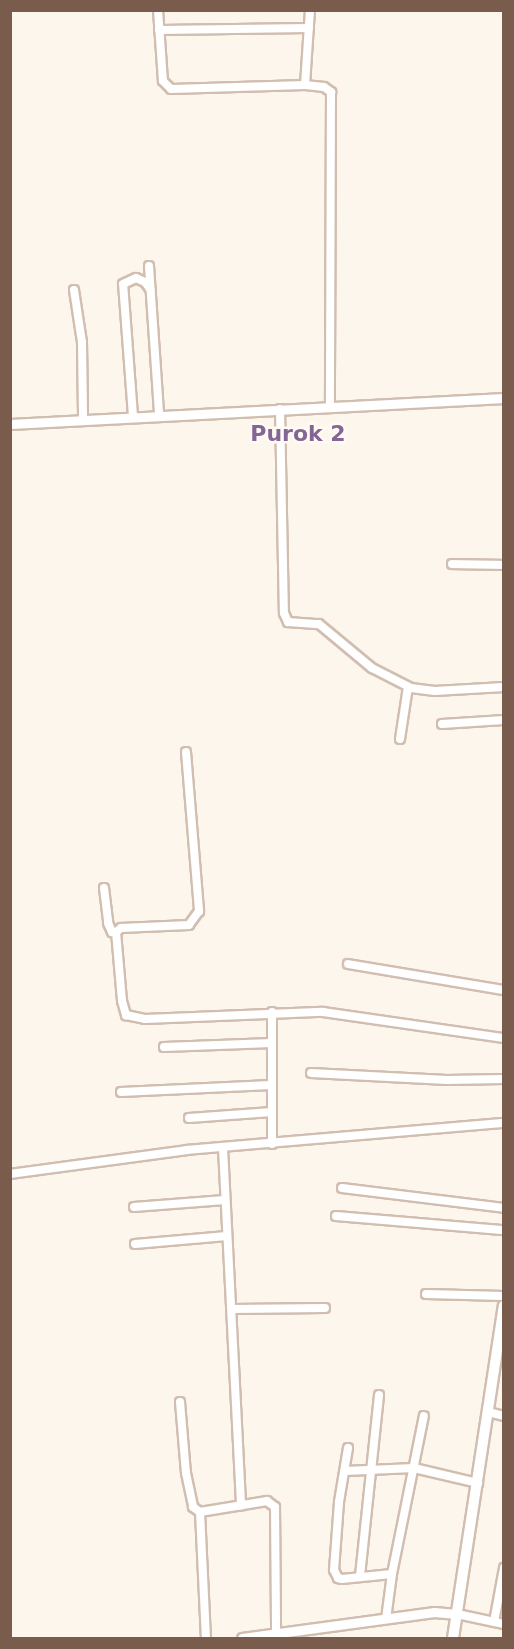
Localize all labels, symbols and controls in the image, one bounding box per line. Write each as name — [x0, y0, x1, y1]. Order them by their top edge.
district label: Purok 2 — [250, 421, 346, 447]

